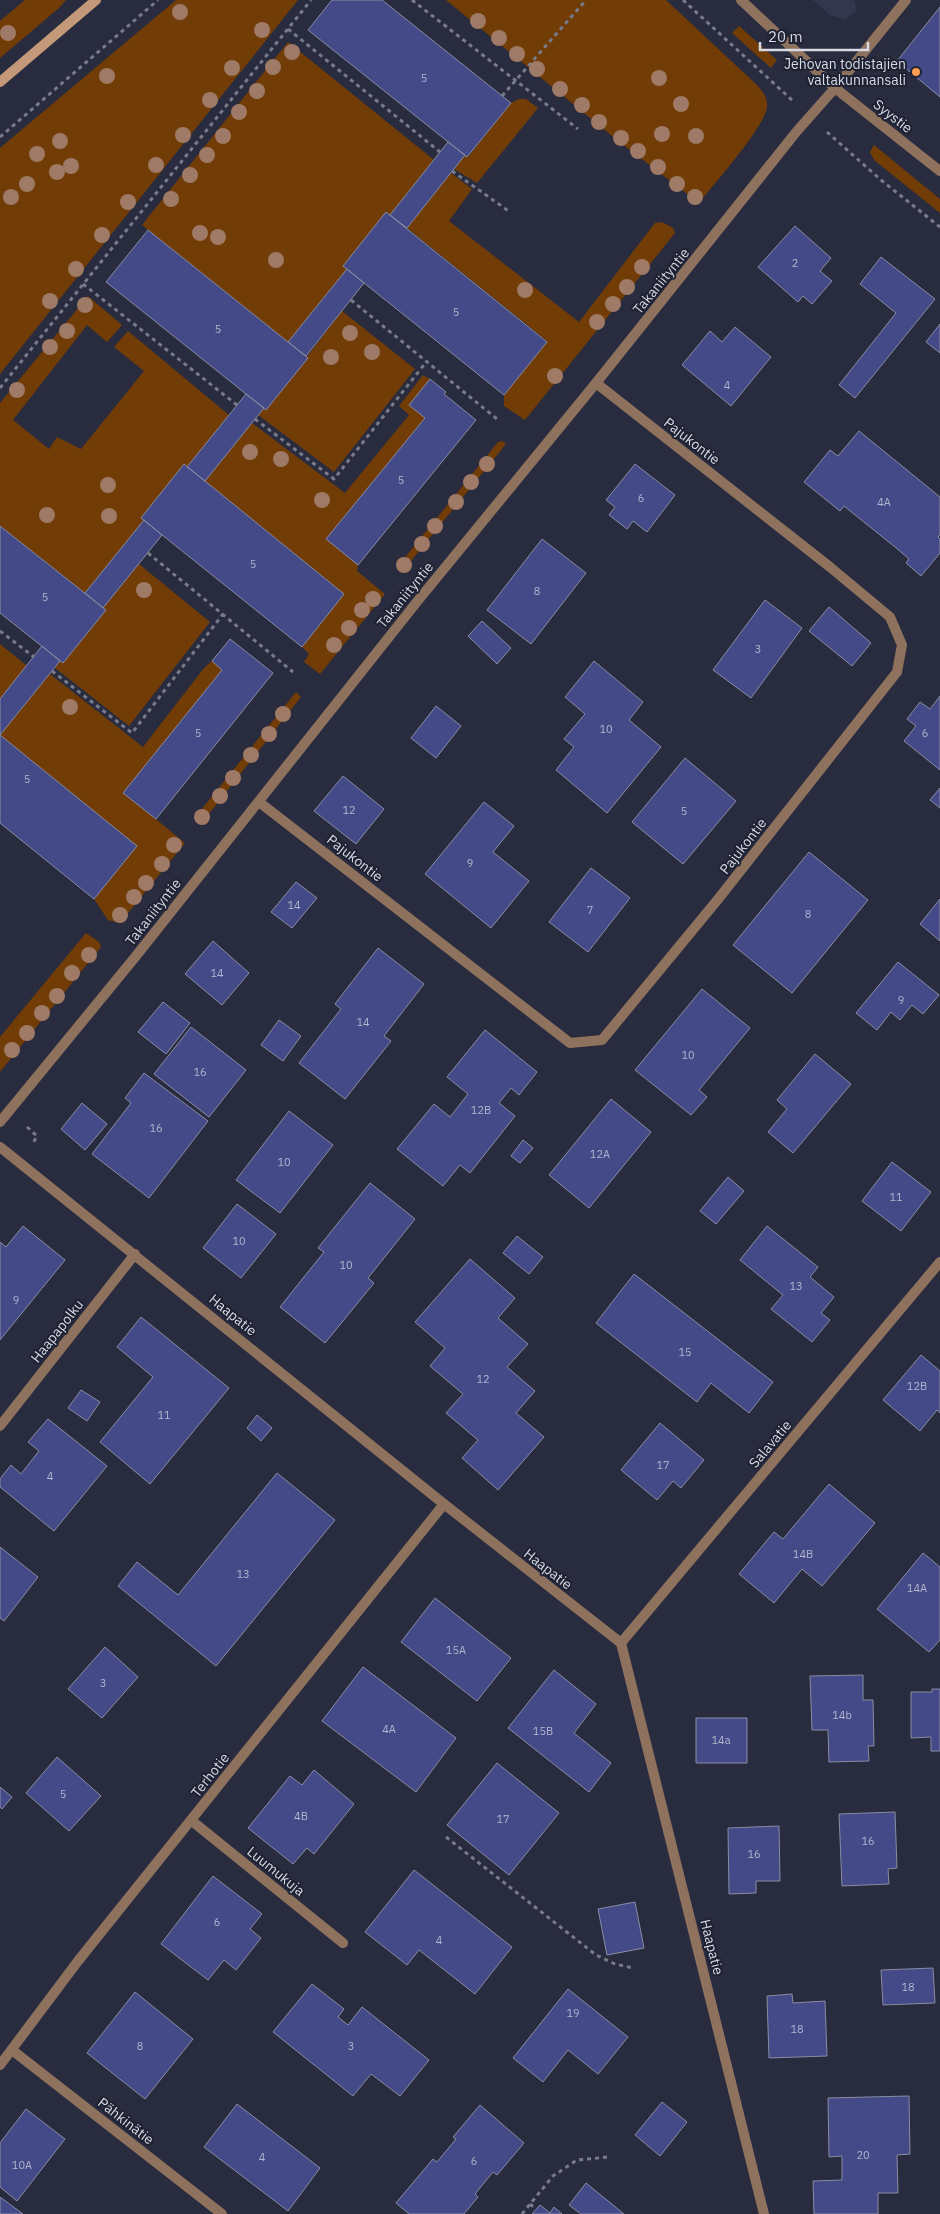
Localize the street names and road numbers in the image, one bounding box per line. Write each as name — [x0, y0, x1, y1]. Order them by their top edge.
street label: Syystie — [870, 95, 916, 137]
street label: Takaniityntie — [629, 244, 693, 318]
street label: Pajukontie — [660, 413, 724, 469]
street label: Takaniityntie — [373, 558, 437, 632]
street label: Pajukontie — [715, 814, 771, 878]
street label: Pajukontie — [323, 830, 387, 886]
street label: Takaniityntie — [121, 875, 185, 949]
street label: Haapatie — [205, 1290, 261, 1340]
street label: Haapapolku — [27, 1296, 87, 1366]
street label: Salavatie — [745, 1416, 795, 1472]
street label: Haapatie — [520, 1545, 576, 1594]
street label: Terhotie — [187, 1749, 233, 1801]
street label: Luumukuja — [243, 1842, 309, 1900]
street label: Haapatie — [696, 1917, 728, 1977]
street label: Pähkinätie — [94, 2094, 158, 2149]

